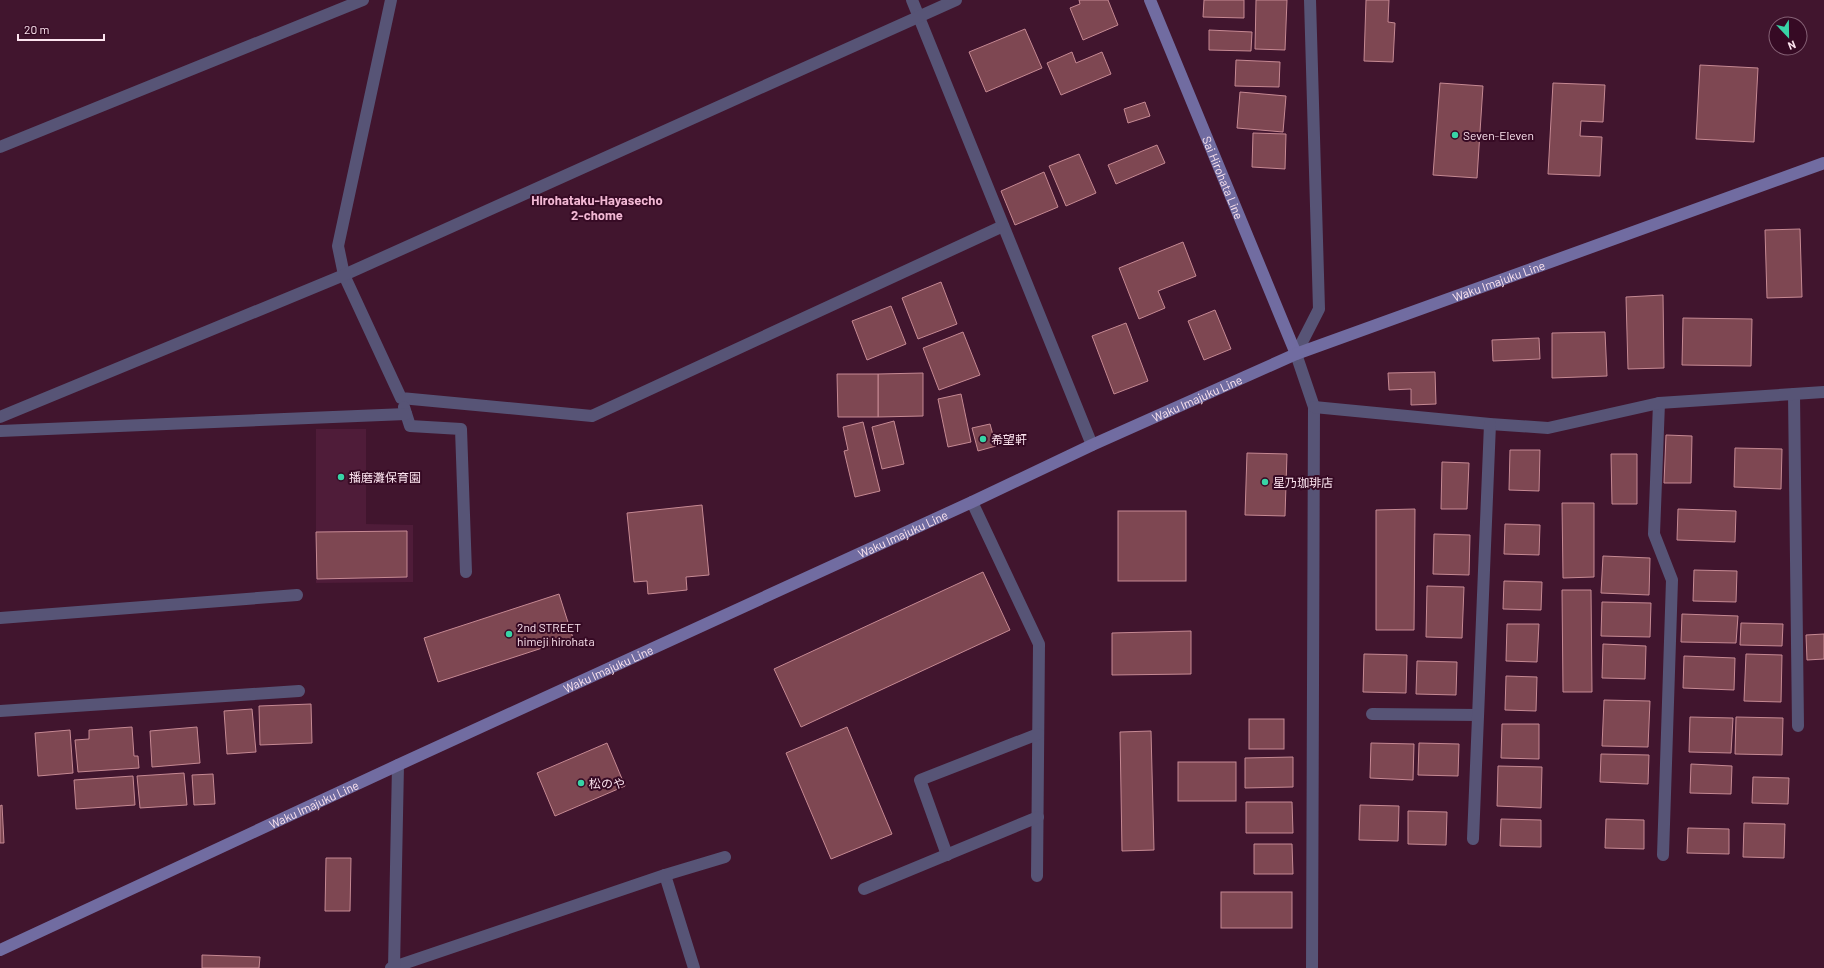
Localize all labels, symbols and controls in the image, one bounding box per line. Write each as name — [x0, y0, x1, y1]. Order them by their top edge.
scale bar — [18, 16, 104, 42]
north arrow — [1768, 16, 1808, 56]
text: 20 m — [24, 22, 50, 36]
text: N — [1786, 38, 1798, 53]
place label: Seven-Eleven — [1463, 128, 1534, 142]
marker: Seven-Eleven — [1450, 130, 1460, 140]
street label: Sai Hirohata Line — [1200, 134, 1247, 221]
district label: Hirohataku-Hayasecho 2-chome — [531, 192, 663, 223]
street label: Waku Imajuku Line — [1451, 258, 1547, 304]
street label: Waku Imajuku Line — [1150, 372, 1244, 424]
place label: 希望軒 — [991, 432, 1027, 446]
marker: 希望軒 — [978, 434, 988, 444]
place label: 播磨灘保育園 — [349, 470, 421, 484]
marker: 播磨灘保育園 — [336, 472, 346, 482]
place label: 星乃珈琲店 — [1273, 475, 1333, 489]
marker: 星乃珈琲店 — [1260, 477, 1270, 487]
street label: Waku Imajuku Line — [856, 507, 950, 560]
place label: 2nd STREET himeji hirohata — [517, 620, 595, 648]
marker: 2nd STREET himeji hirohata — [504, 629, 514, 639]
street label: Waku Imajuku Line — [561, 642, 655, 695]
place label: 松のや — [589, 776, 625, 790]
street label: Waku Imajuku Line — [267, 777, 361, 831]
marker: 松のや — [576, 778, 586, 788]

